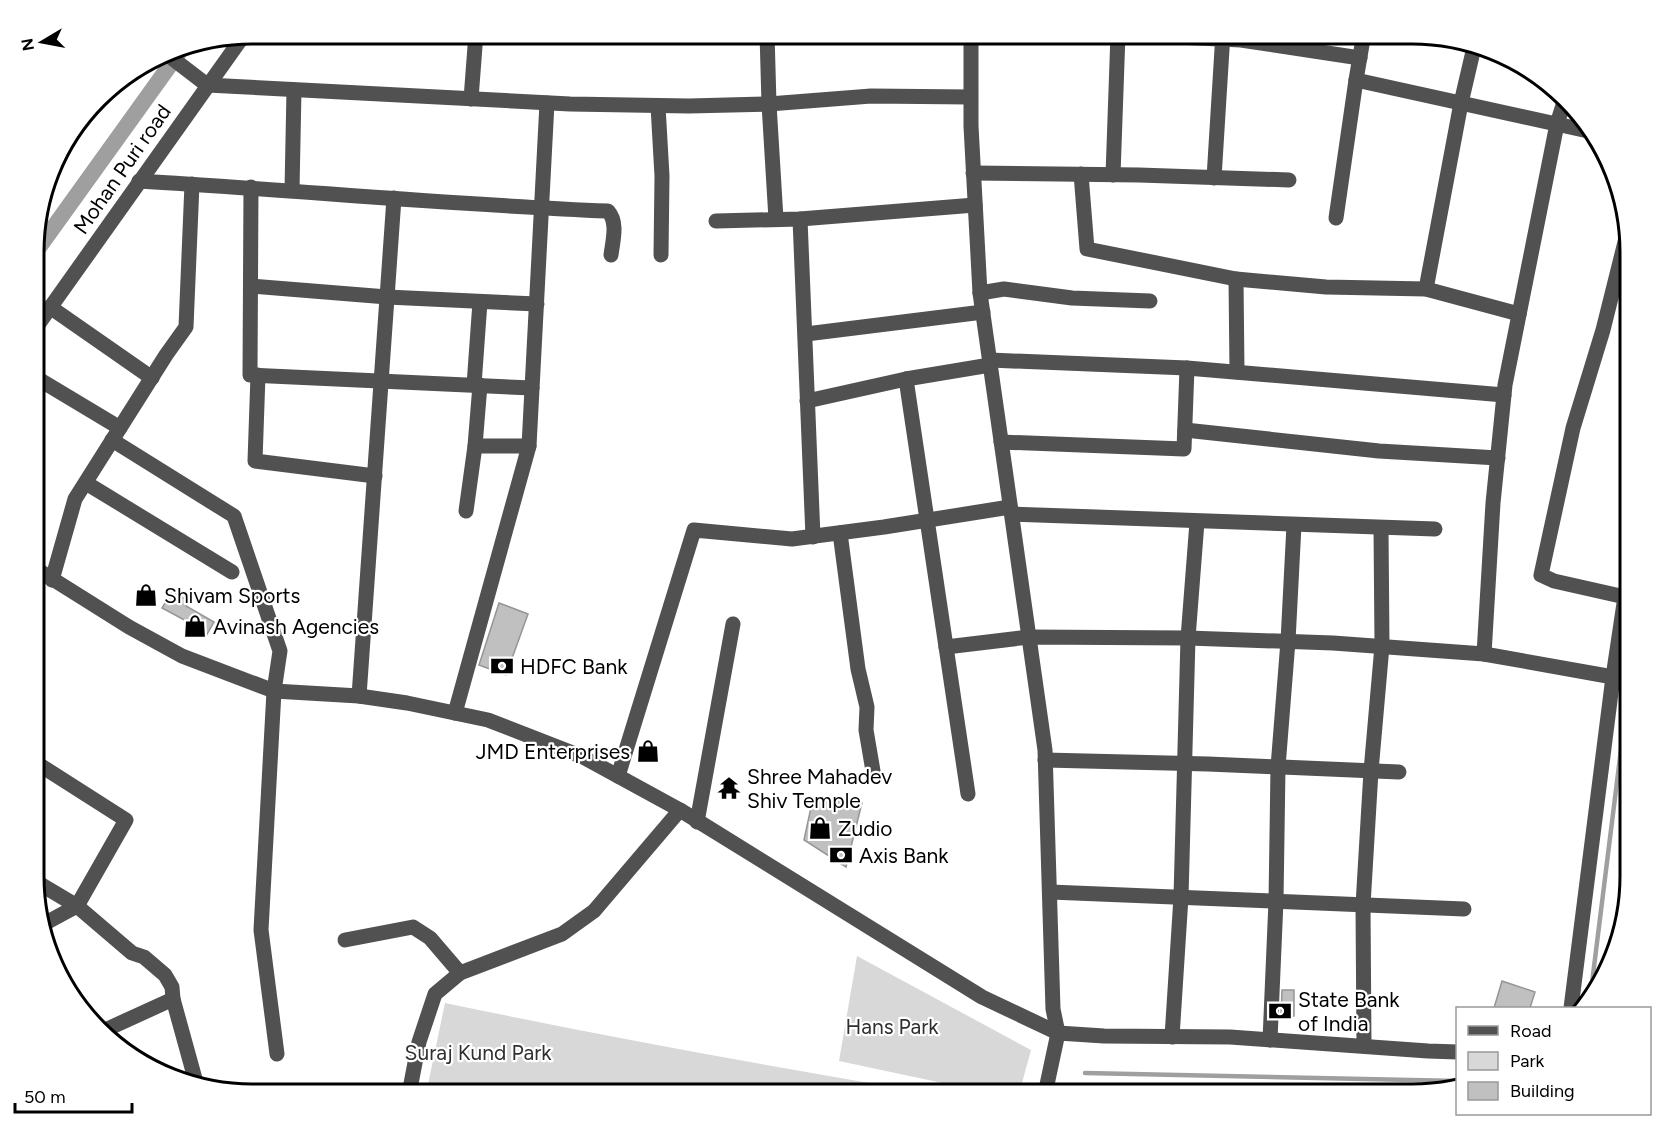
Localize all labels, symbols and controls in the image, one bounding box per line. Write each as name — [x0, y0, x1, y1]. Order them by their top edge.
north arrow — [12, 12, 72, 72]
text: N — [17, 37, 38, 52]
street label: Mohan Puri road — [68, 99, 176, 239]
shop icon: Shivam Sports — [133, 582, 159, 608]
place label: Shivam Sports — [164, 583, 300, 608]
shop icon: Avinash Agencies — [182, 613, 208, 639]
place label: Avinash Agencies — [213, 614, 379, 639]
bank icon: HDFC Bank — [489, 653, 515, 679]
place label: HDFC Bank — [520, 654, 628, 679]
shop icon: JMD Enterprises — [635, 738, 661, 764]
place label: JMD Enterprises — [476, 739, 630, 764]
place label: Shree Mahadev Shiv Temple — [747, 764, 892, 813]
temple icon: Shree Mahadev Shiv Temple — [716, 775, 742, 801]
shop icon: Zudio — [807, 815, 833, 841]
place label: Zudio — [838, 816, 893, 841]
bank icon: Axis Bank — [828, 842, 854, 868]
place label: Axis Bank — [859, 843, 949, 868]
place label: State Bank of India — [1298, 987, 1400, 1036]
bank icon: State Bank of India — [1267, 998, 1293, 1024]
legend — [1456, 1007, 1651, 1115]
park label: Hans Park — [845, 1014, 939, 1039]
text: Road — [1510, 1020, 1551, 1042]
park label: Suraj Kund Park — [405, 1040, 552, 1065]
text: Park — [1510, 1050, 1545, 1072]
scale bar — [15, 1076, 132, 1114]
text: Building — [1510, 1080, 1575, 1102]
text: 50 m — [24, 1086, 66, 1108]

